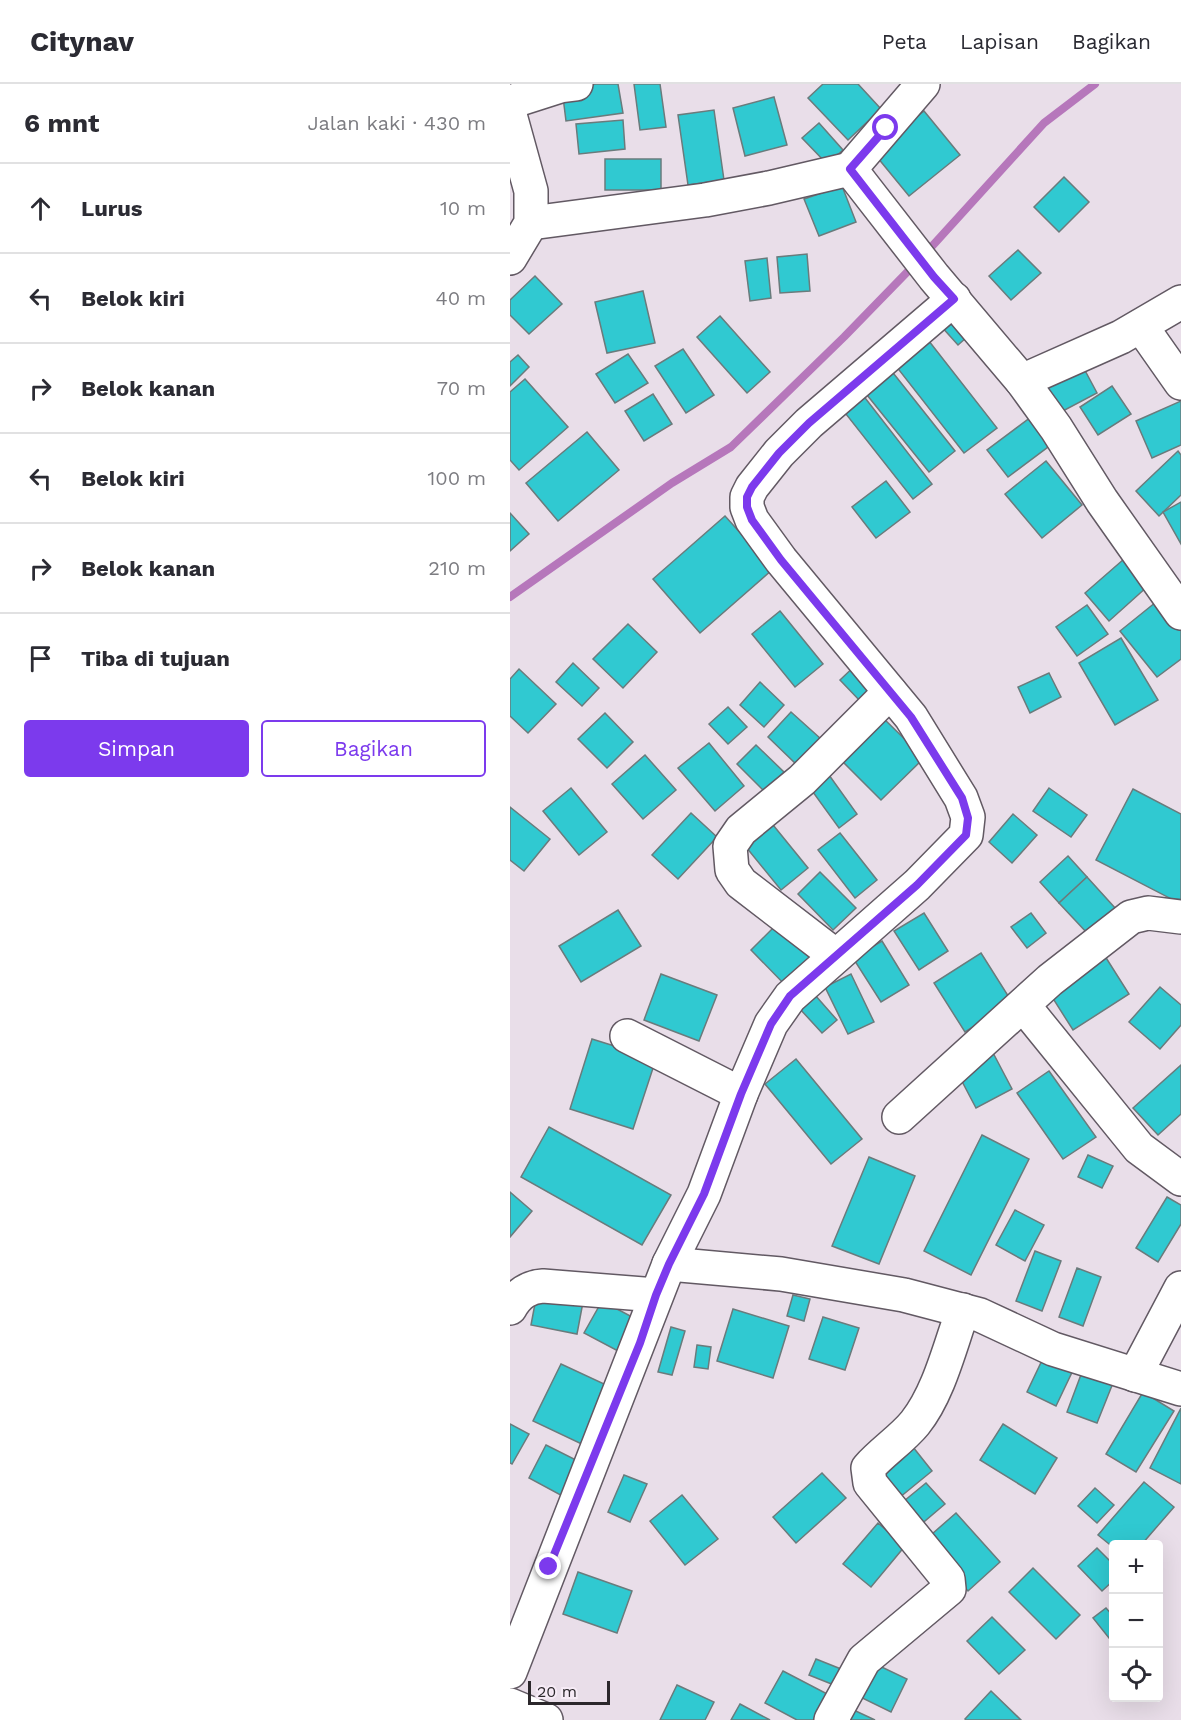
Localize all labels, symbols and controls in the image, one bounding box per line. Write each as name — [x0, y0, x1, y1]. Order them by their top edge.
text: Citynav — [30, 25, 134, 58]
text: Peta — [882, 29, 927, 54]
text: Lapisan — [960, 29, 1039, 54]
text: Bagikan — [1072, 29, 1151, 54]
text: 6 mnt — [24, 108, 99, 138]
text: Jalan kaki · 430 m — [308, 111, 486, 135]
route start — [872, 114, 898, 140]
icon: ahead — [24, 192, 57, 225]
text: Lurus — [81, 196, 143, 221]
text: 10 m — [440, 196, 486, 220]
icon: left — [24, 282, 57, 315]
text: Belok kiri — [81, 286, 185, 311]
text: 40 m — [435, 286, 486, 310]
icon: right — [24, 372, 57, 405]
text: Belok kanan — [81, 376, 215, 401]
text: 70 m — [437, 376, 486, 400]
icon: left — [24, 462, 57, 495]
text: Belok kiri — [81, 466, 185, 491]
text: 100 m — [427, 466, 486, 490]
icon: right — [24, 552, 57, 585]
text: Belok kanan — [81, 556, 215, 581]
text: 210 m — [428, 556, 486, 580]
icon: arrive — [24, 642, 57, 675]
text: Tiba di tujuan — [81, 646, 230, 671]
button: Simpan — [24, 720, 249, 777]
button: Bagikan — [261, 720, 486, 777]
map controls — [1109, 1540, 1163, 1702]
button: + — [1109, 1540, 1163, 1594]
route end — [535, 1553, 561, 1579]
button: − — [1109, 1594, 1163, 1648]
button: locate — [1109, 1648, 1163, 1702]
scale bar — [528, 1678, 610, 1706]
text: 20 m — [537, 1682, 577, 1701]

